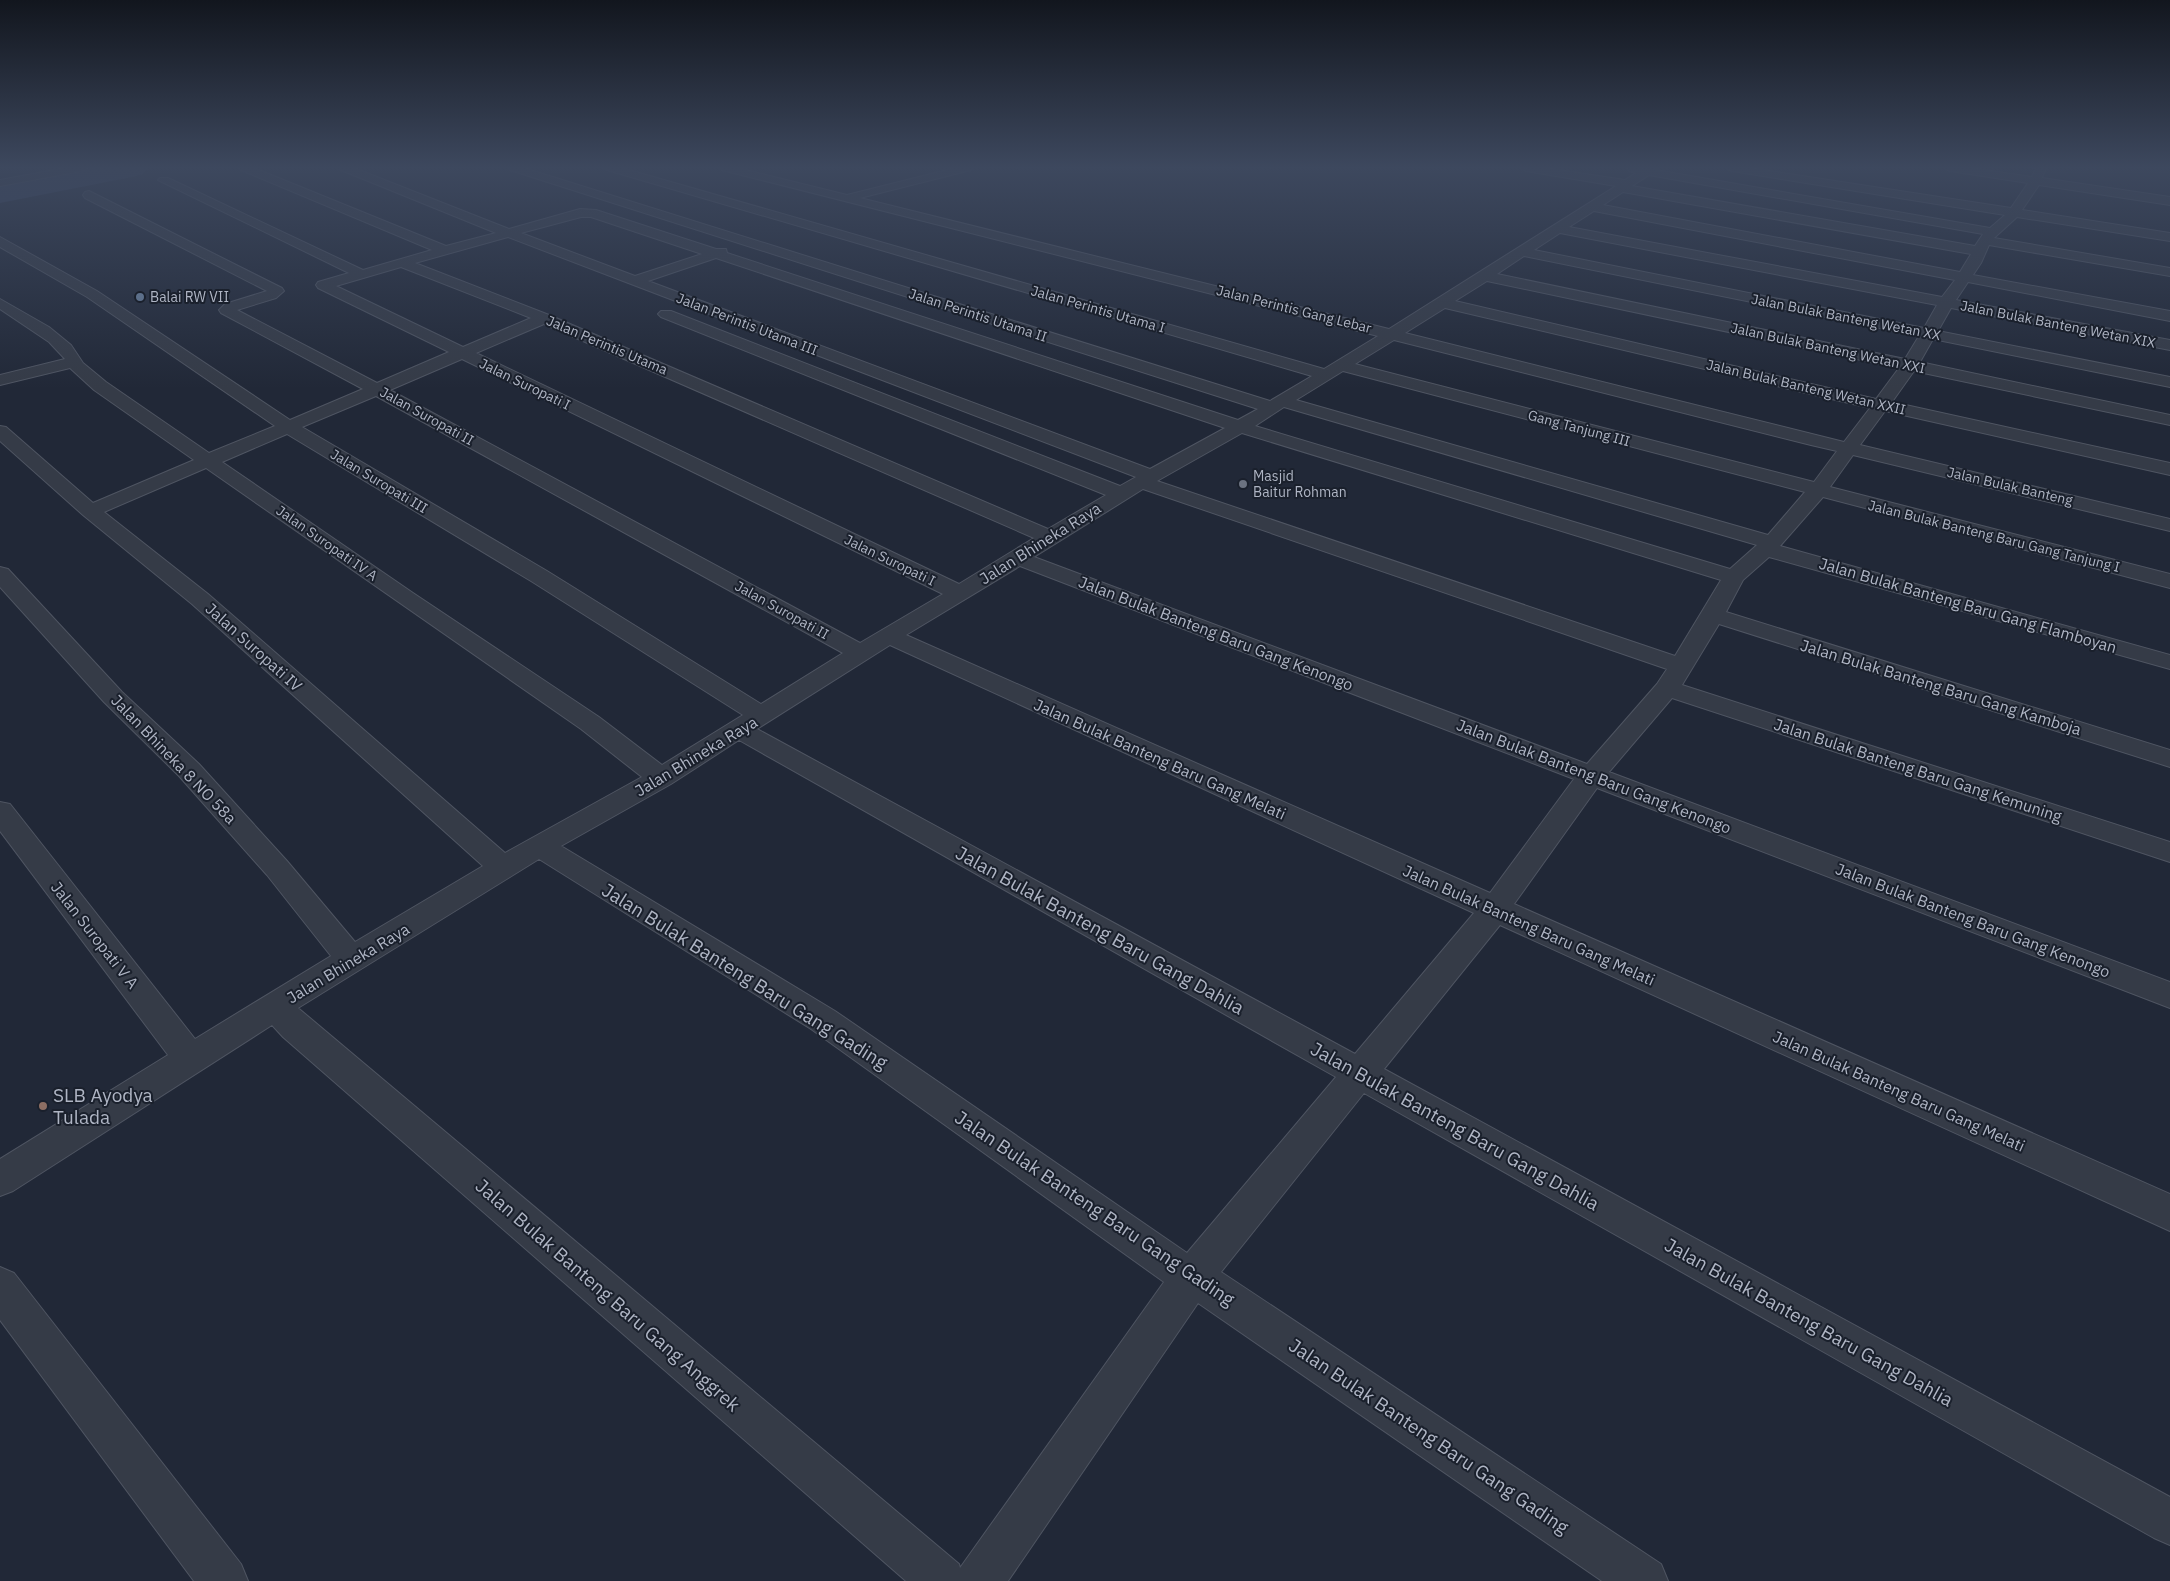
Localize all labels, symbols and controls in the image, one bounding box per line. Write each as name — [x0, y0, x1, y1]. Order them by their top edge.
street label: Jalan Perintis Utama I — [1029, 281, 1167, 337]
street label: Jalan Perintis Gang Lebar — [1215, 281, 1373, 337]
street label: Jalan Perintis Utama II — [907, 284, 1049, 346]
place label: Balai RW VII — [150, 288, 229, 306]
street label: Jalan Perintis Utama III — [674, 289, 820, 359]
street label: Jalan Bulak Banteng Wetan XX — [1750, 290, 1943, 344]
marker: Balai RW VII — [134, 291, 146, 303]
street label: Jalan Bulak Banteng Wetan XIX — [1959, 296, 2157, 352]
street label: Jalan Perintis Utama — [544, 311, 671, 379]
street label: Jalan Bulak Banteng Wetan XXI — [1729, 319, 1927, 377]
street label: Jalan Suropati I — [477, 354, 573, 414]
street label: Jalan Bulak Banteng Wetan XXII — [1705, 355, 1907, 419]
street label: Jalan Suropati II — [377, 383, 477, 449]
street label: Gang Tanjung III — [1526, 406, 1632, 450]
street label: Jalan Suropati III — [327, 445, 431, 517]
street label: Jalan Bulak Banteng — [1945, 463, 2075, 509]
place label: Masjid Baitur Rohman — [1253, 467, 1347, 501]
marker: Masjid Baitur Rohman — [1237, 478, 1249, 490]
street label: Jalan Bulak Banteng Baru Gang Tanjung I — [1866, 496, 2122, 576]
street label: Jalan Bhineka Raya — [976, 497, 1105, 588]
street label: Jalan Suropati IV A — [273, 501, 381, 585]
street label: Jalan Suropati I — [842, 530, 938, 590]
street label: Jalan Bulak Banteng Baru Gang Flamboyan — [1817, 553, 2119, 657]
street label: Jalan Bulak Banteng Baru Gang Kenongo — [1076, 571, 1356, 695]
street label: Jalan Suropati II — [732, 577, 832, 643]
street label: Jalan Suropati IV — [202, 598, 307, 696]
street label: Jalan Bulak Banteng Baru Gang Kamboja — [1798, 635, 2084, 739]
street label: Jalan Bhineka 8 NO 58a — [107, 690, 241, 828]
street label: Jalan Bulak Banteng Baru Gang Melati — [1031, 694, 1289, 824]
street label: Jalan Bhineka Raya — [631, 711, 761, 800]
street label: Jalan Bulak Banteng Baru Gang Kenongo — [1454, 714, 1734, 838]
street label: Jalan Bulak Banteng Baru Gang Kemuning — [1771, 714, 2065, 826]
street label: Jalan Bulak Banteng Baru Gang Dahlia — [951, 840, 1249, 1020]
street label: Jalan Bulak Banteng Baru Gang Kenongo — [1833, 858, 2113, 982]
street label: Jalan Bulak Banteng Baru Gang Melati — [1400, 860, 1658, 990]
street label: Jalan Suropati V A — [47, 877, 143, 993]
street label: Jalan Bulak Banteng Baru Gang Gading — [598, 878, 892, 1074]
street label: Jalan Bhineka Raya — [283, 918, 413, 1007]
street label: Jalan Bulak Banteng Baru Gang Melati — [1770, 1026, 2028, 1156]
street label: Jalan Bulak Banteng Baru Gang Dahlia — [1306, 1036, 1604, 1216]
place label: SLB Ayodya Tulada — [53, 1083, 153, 1129]
marker: SLB Ayodya Tulada — [37, 1100, 49, 1112]
street label: Jalan Bulak Banteng Baru Gang Gading — [950, 1105, 1240, 1311]
street label: Jalan Bulak Banteng Baru Gang Anggrek — [471, 1173, 745, 1417]
street label: Jalan Bulak Banteng Baru Gang Dahlia — [1660, 1232, 1958, 1412]
street label: Jalan Bulak Banteng Baru Gang Gading — [1284, 1333, 1574, 1539]

